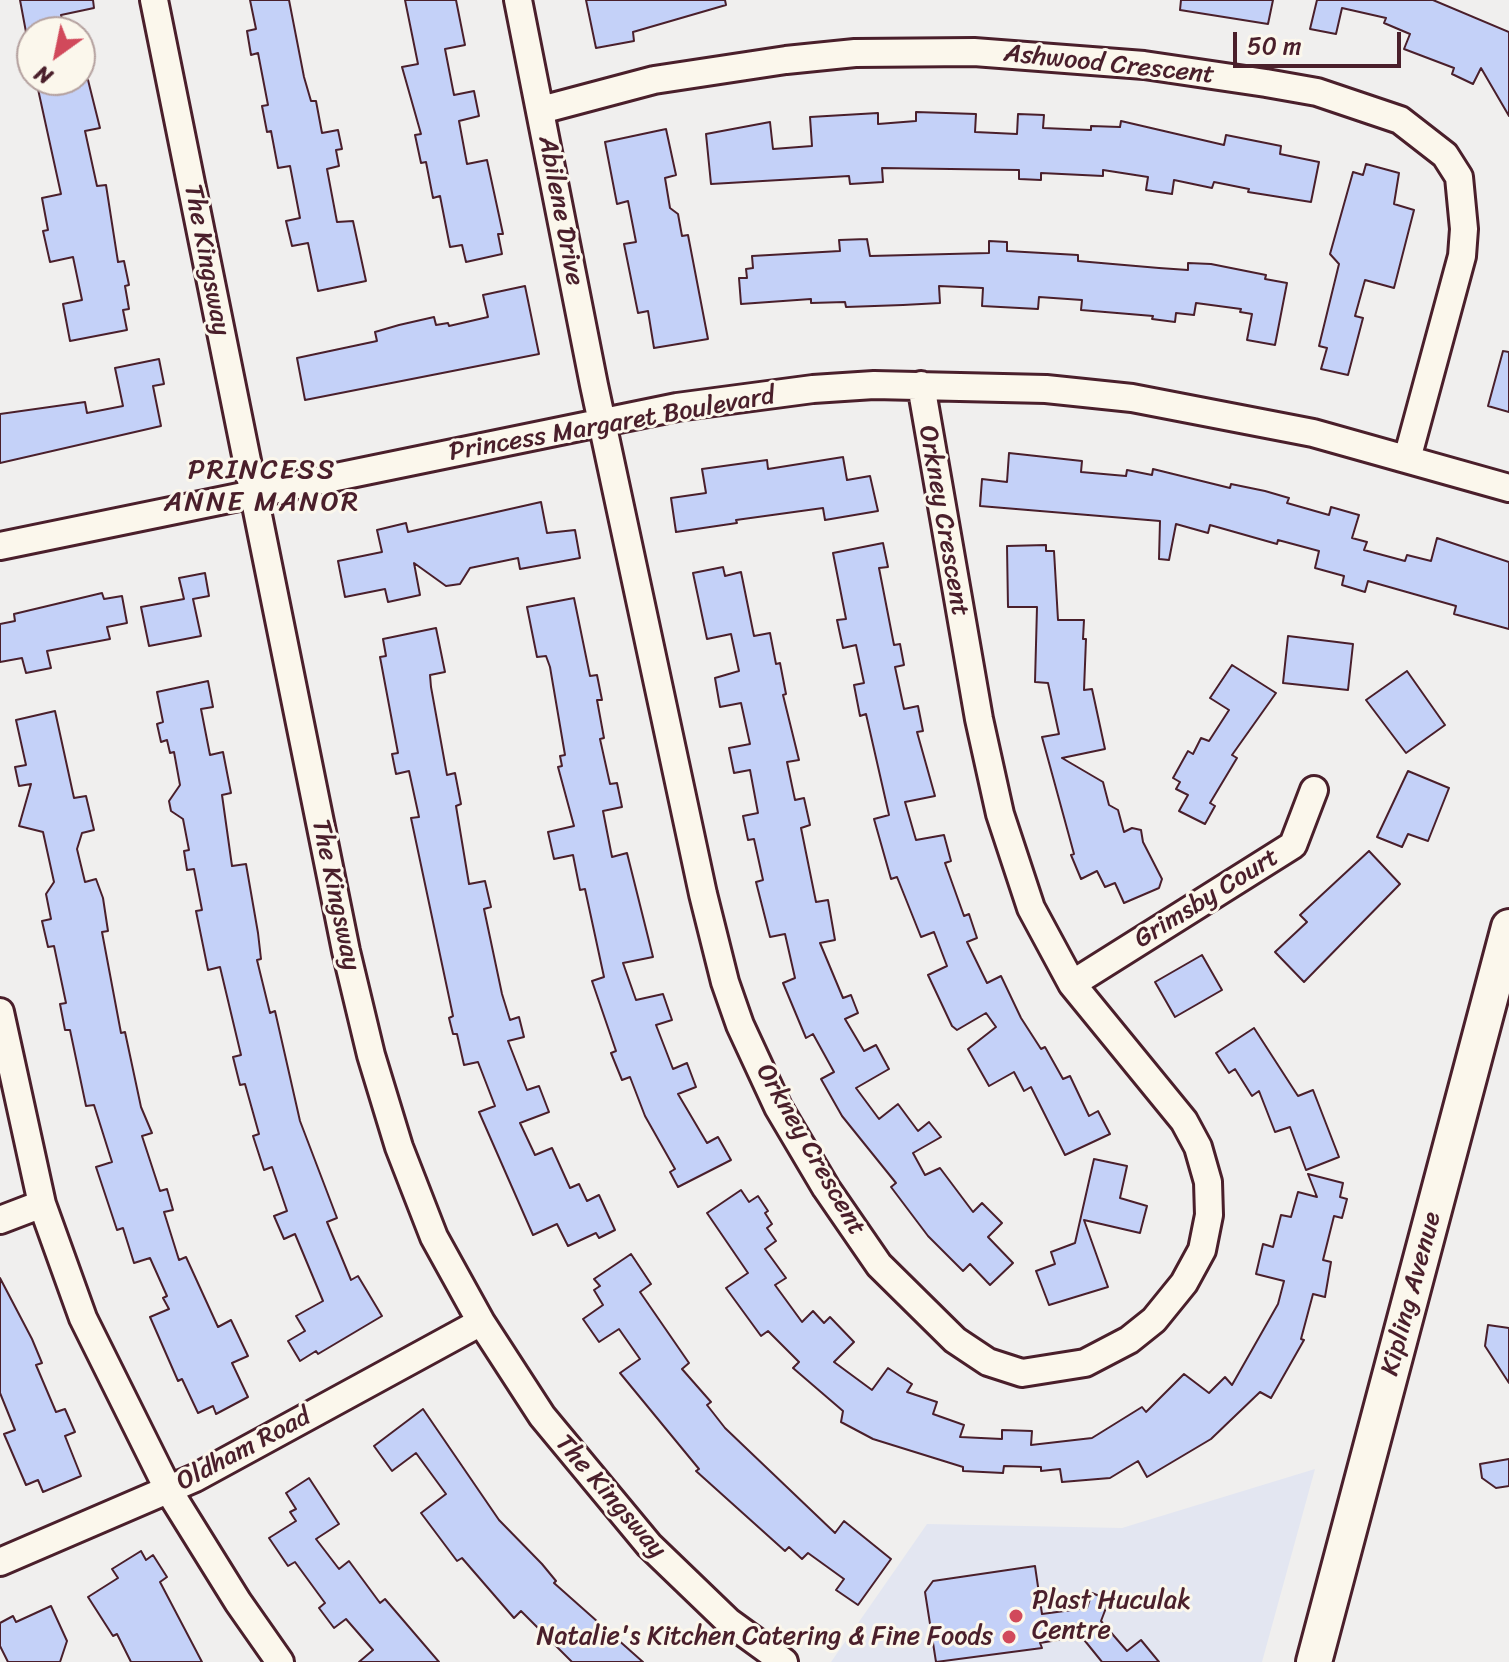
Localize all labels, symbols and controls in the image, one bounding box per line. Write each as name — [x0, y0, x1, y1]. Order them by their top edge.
north arrow — [16, 16, 96, 96]
scale bar — [1237, 16, 1405, 66]
text: 50 m — [1247, 25, 1302, 67]
street label: Ashwood Crescent — [1002, 38, 1216, 92]
text: N — [27, 54, 61, 95]
street label: Abilene Drive — [530, 134, 590, 288]
street label: The Kingsway — [176, 182, 236, 338]
street label: Princess Margaret Boulevard — [447, 381, 777, 469]
street label: Orkney Crescent — [911, 423, 975, 619]
district label: PRINCESS ANNE MANOR — [164, 454, 360, 520]
street label: The Kingsway — [304, 817, 366, 973]
street label: Grimsby Court — [1129, 842, 1285, 956]
street label: Orkney Crescent — [748, 1059, 872, 1241]
street label: Kipling Avenue — [1375, 1209, 1449, 1379]
street label: Oldham Road — [172, 1402, 316, 1498]
street label: The Kingsway — [548, 1429, 672, 1565]
place label: Plast Huculak Centre — [1032, 1585, 1191, 1646]
marker: Plast Huculak Centre — [1007, 1607, 1025, 1625]
place label: Natalie's Kitchen Catering & Fine Foods — [536, 1621, 993, 1653]
marker: Natalie's Kitchen Catering & Fine Foods — [1000, 1628, 1018, 1646]

